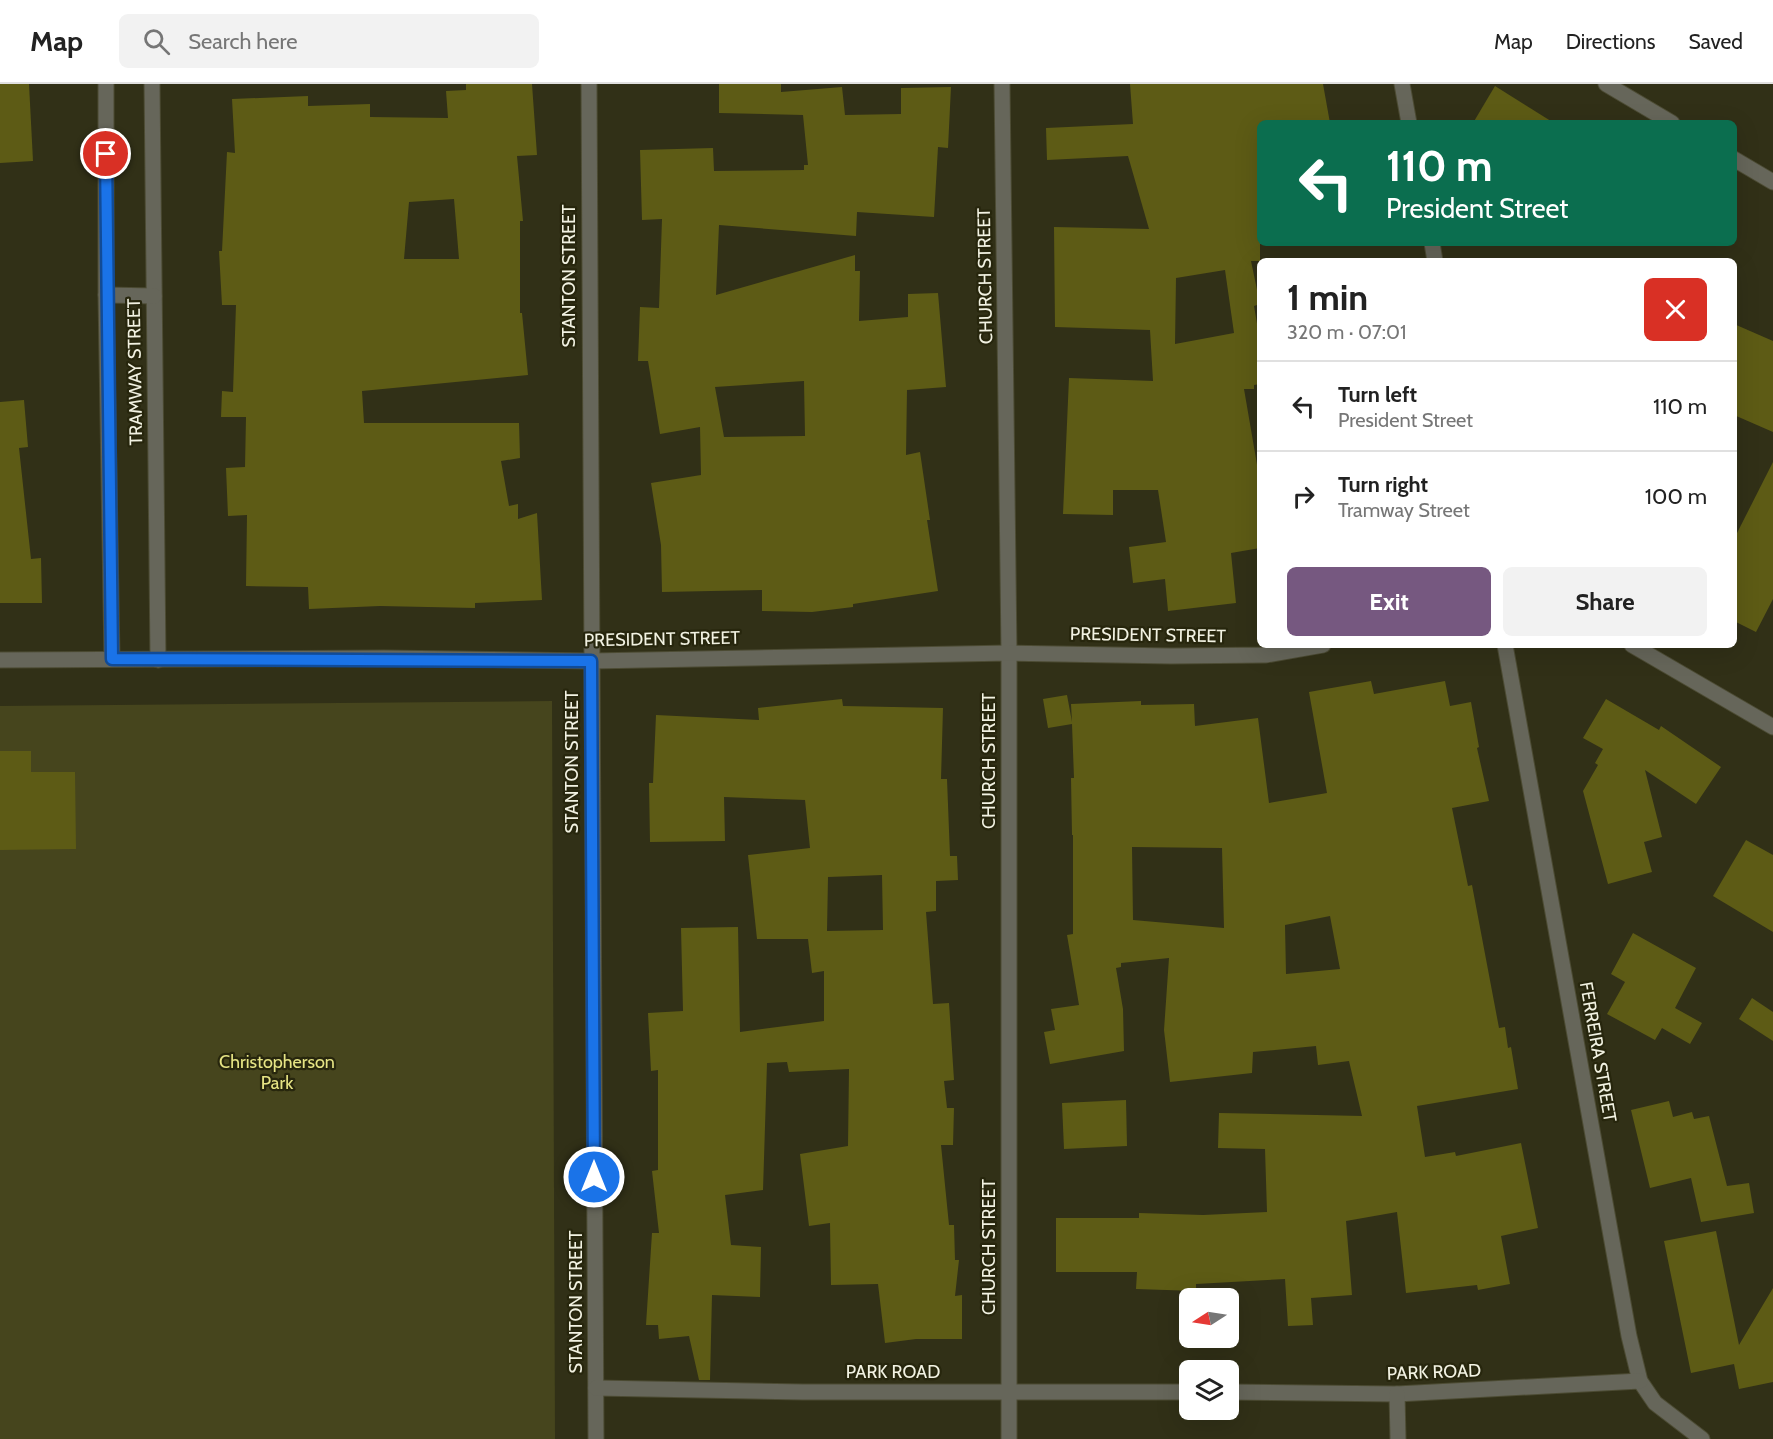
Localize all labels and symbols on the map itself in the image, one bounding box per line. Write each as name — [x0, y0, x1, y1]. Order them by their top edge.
pin — [80, 128, 131, 179]
street label: STANTON STREET — [558, 204, 580, 348]
street label: CHURCH STREET — [973, 207, 997, 344]
street label: TRAMWAY STREET — [123, 298, 147, 446]
street label: PRESIDENT STREET — [1070, 623, 1227, 647]
street label: PRESIDENT STREET — [584, 627, 741, 651]
street label: STANTON STREET — [561, 690, 583, 834]
street label: CHURCH STREET — [978, 693, 1000, 829]
street label: FERREIRA STREET — [1575, 980, 1621, 1124]
park label: Christopherson Park — [219, 1051, 335, 1094]
position arrow — [562, 1145, 626, 1209]
street label: CHURCH STREET — [978, 1179, 1000, 1315]
street label: STANTON STREET — [565, 1230, 587, 1374]
north arrow — [1179, 1288, 1239, 1348]
street label: PARK ROAD — [1386, 1359, 1482, 1385]
street label: PARK ROAD — [846, 1361, 940, 1383]

